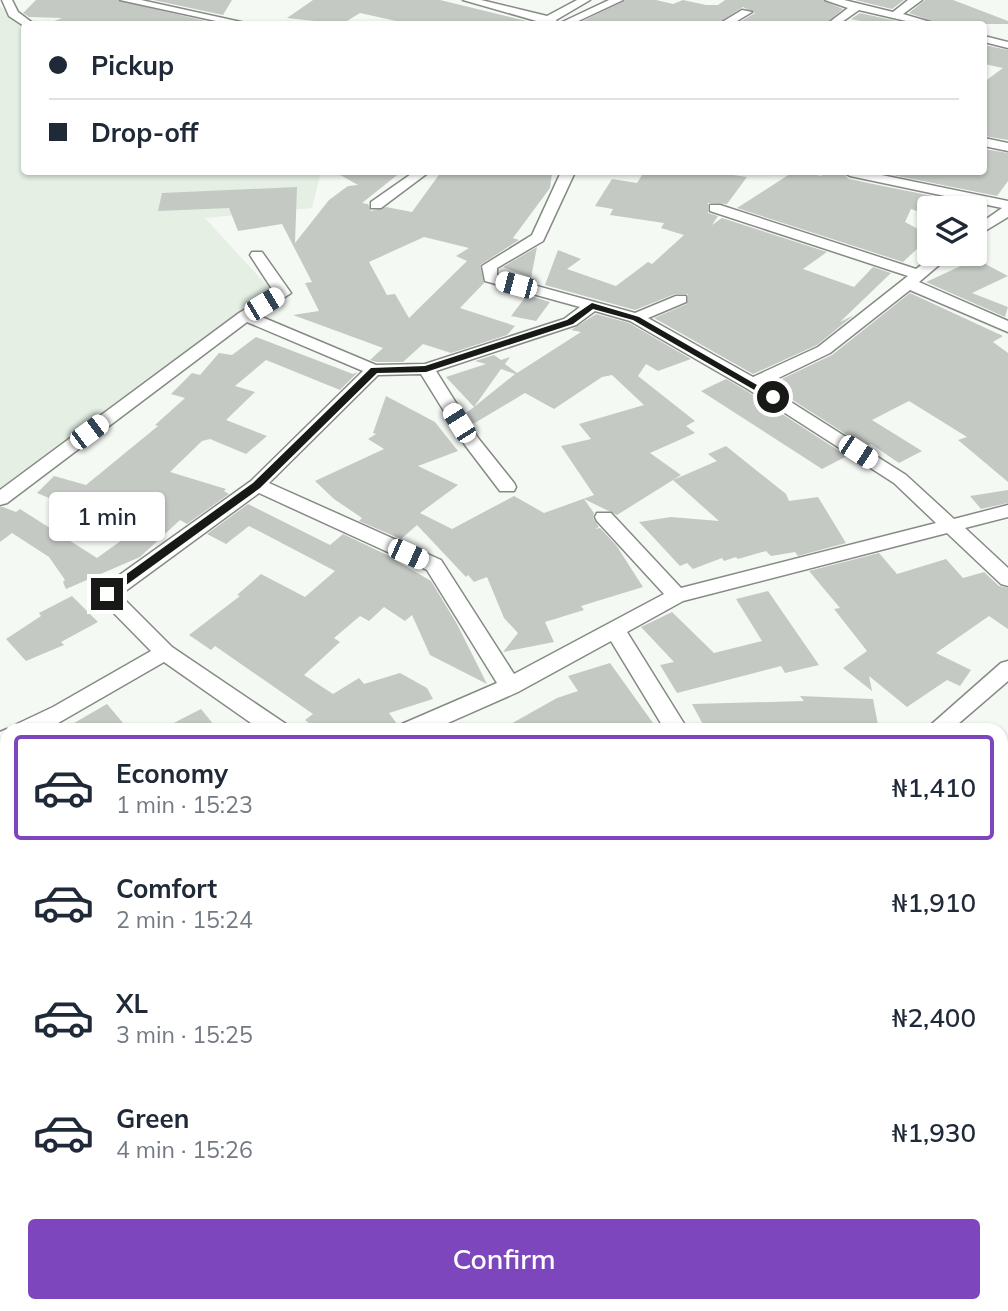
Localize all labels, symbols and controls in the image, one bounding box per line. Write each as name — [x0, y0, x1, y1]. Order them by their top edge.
text: Pickup — [91, 49, 174, 82]
text: Drop-off — [91, 116, 198, 149]
map controls — [917, 196, 987, 266]
button: layers — [917, 196, 987, 266]
car — [493, 269, 540, 301]
car — [241, 284, 288, 324]
route start — [757, 381, 789, 413]
car — [439, 400, 480, 446]
car — [66, 411, 113, 453]
car — [835, 432, 882, 472]
callout: 1 min — [49, 492, 165, 542]
text: 1 min — [77, 502, 137, 531]
car — [385, 536, 432, 572]
route end — [91, 578, 123, 610]
icon: car — [32, 756, 95, 819]
text: Economy — [116, 757, 228, 790]
text: ₦1,410 — [892, 771, 976, 804]
text: 1 min · 15:23 — [116, 790, 253, 819]
icon: car — [32, 871, 95, 934]
text: Comfort — [116, 872, 217, 905]
text: ₦1,910 — [892, 886, 976, 919]
text: 2 min · 15:24 — [116, 905, 253, 934]
icon: car — [32, 986, 95, 1049]
text: XL — [116, 987, 148, 1020]
text: ₦2,400 — [892, 1001, 976, 1034]
text: 3 min · 15:25 — [116, 1020, 253, 1049]
icon: car — [32, 1101, 95, 1164]
text: Green — [116, 1102, 189, 1135]
text: ₦1,930 — [892, 1116, 976, 1149]
text: 4 min · 15:26 — [116, 1135, 253, 1164]
button: Confirm — [28, 1219, 980, 1299]

